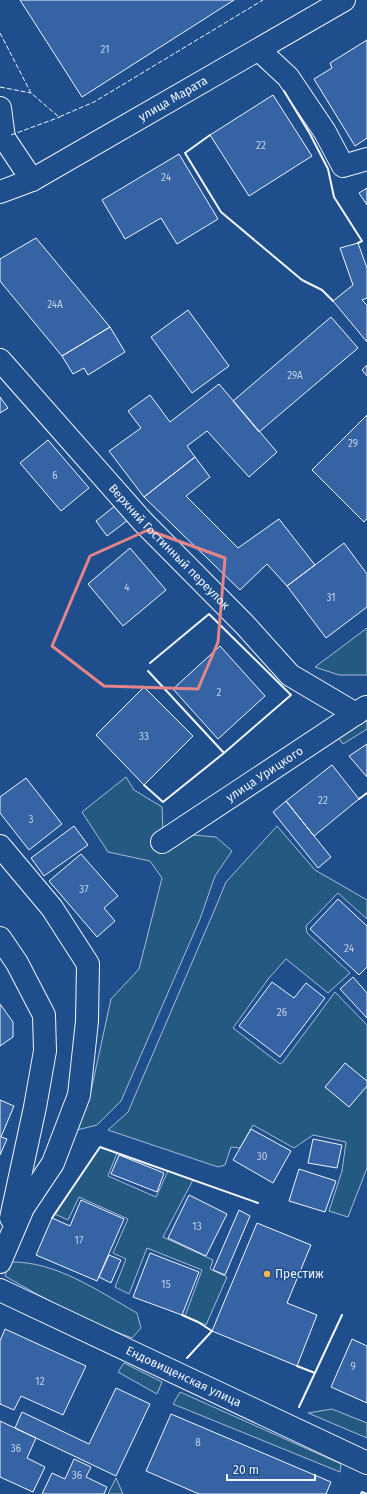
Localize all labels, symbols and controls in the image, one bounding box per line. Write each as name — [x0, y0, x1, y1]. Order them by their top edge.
house number: 21 — [100, 44, 110, 56]
street label: улица Марата — [136, 73, 210, 124]
house number: 22 — [256, 140, 266, 152]
house number: 24 — [161, 172, 172, 184]
house number: 24А — [47, 299, 63, 311]
house number: 29А — [287, 370, 303, 382]
house number: 29 — [348, 438, 358, 450]
house number: 6 — [52, 470, 58, 482]
street label: Верхний Гостинный переулок — [106, 481, 233, 613]
house number: 4 — [124, 582, 130, 594]
house number: 31 — [326, 592, 336, 604]
house number: 2 — [217, 687, 222, 699]
house number: 33 — [139, 731, 149, 743]
street label: улица Урицкого — [223, 744, 306, 805]
house number: 22 — [318, 795, 328, 807]
house number: 3 — [29, 814, 34, 826]
house number: 37 — [79, 884, 89, 896]
house number: 24 — [344, 943, 355, 955]
house number: 26 — [277, 1007, 287, 1019]
house number: 30 — [257, 1151, 268, 1163]
house number: 13 — [192, 1221, 202, 1233]
house number: 17 — [75, 1235, 84, 1247]
place label: Престиж — [275, 1267, 324, 1281]
marker: Престиж — [262, 1269, 272, 1279]
house number: 15 — [161, 1279, 171, 1291]
street label: Ендовищенская улица — [124, 1343, 244, 1410]
house number: 9 — [350, 1361, 356, 1373]
house number: 12 — [35, 1376, 45, 1388]
house number: 8 — [195, 1437, 201, 1449]
house number: 36 — [11, 1443, 21, 1455]
scale bar — [227, 1456, 315, 1482]
text: 20 m — [233, 1463, 259, 1477]
house number: 36 — [72, 1470, 82, 1482]

